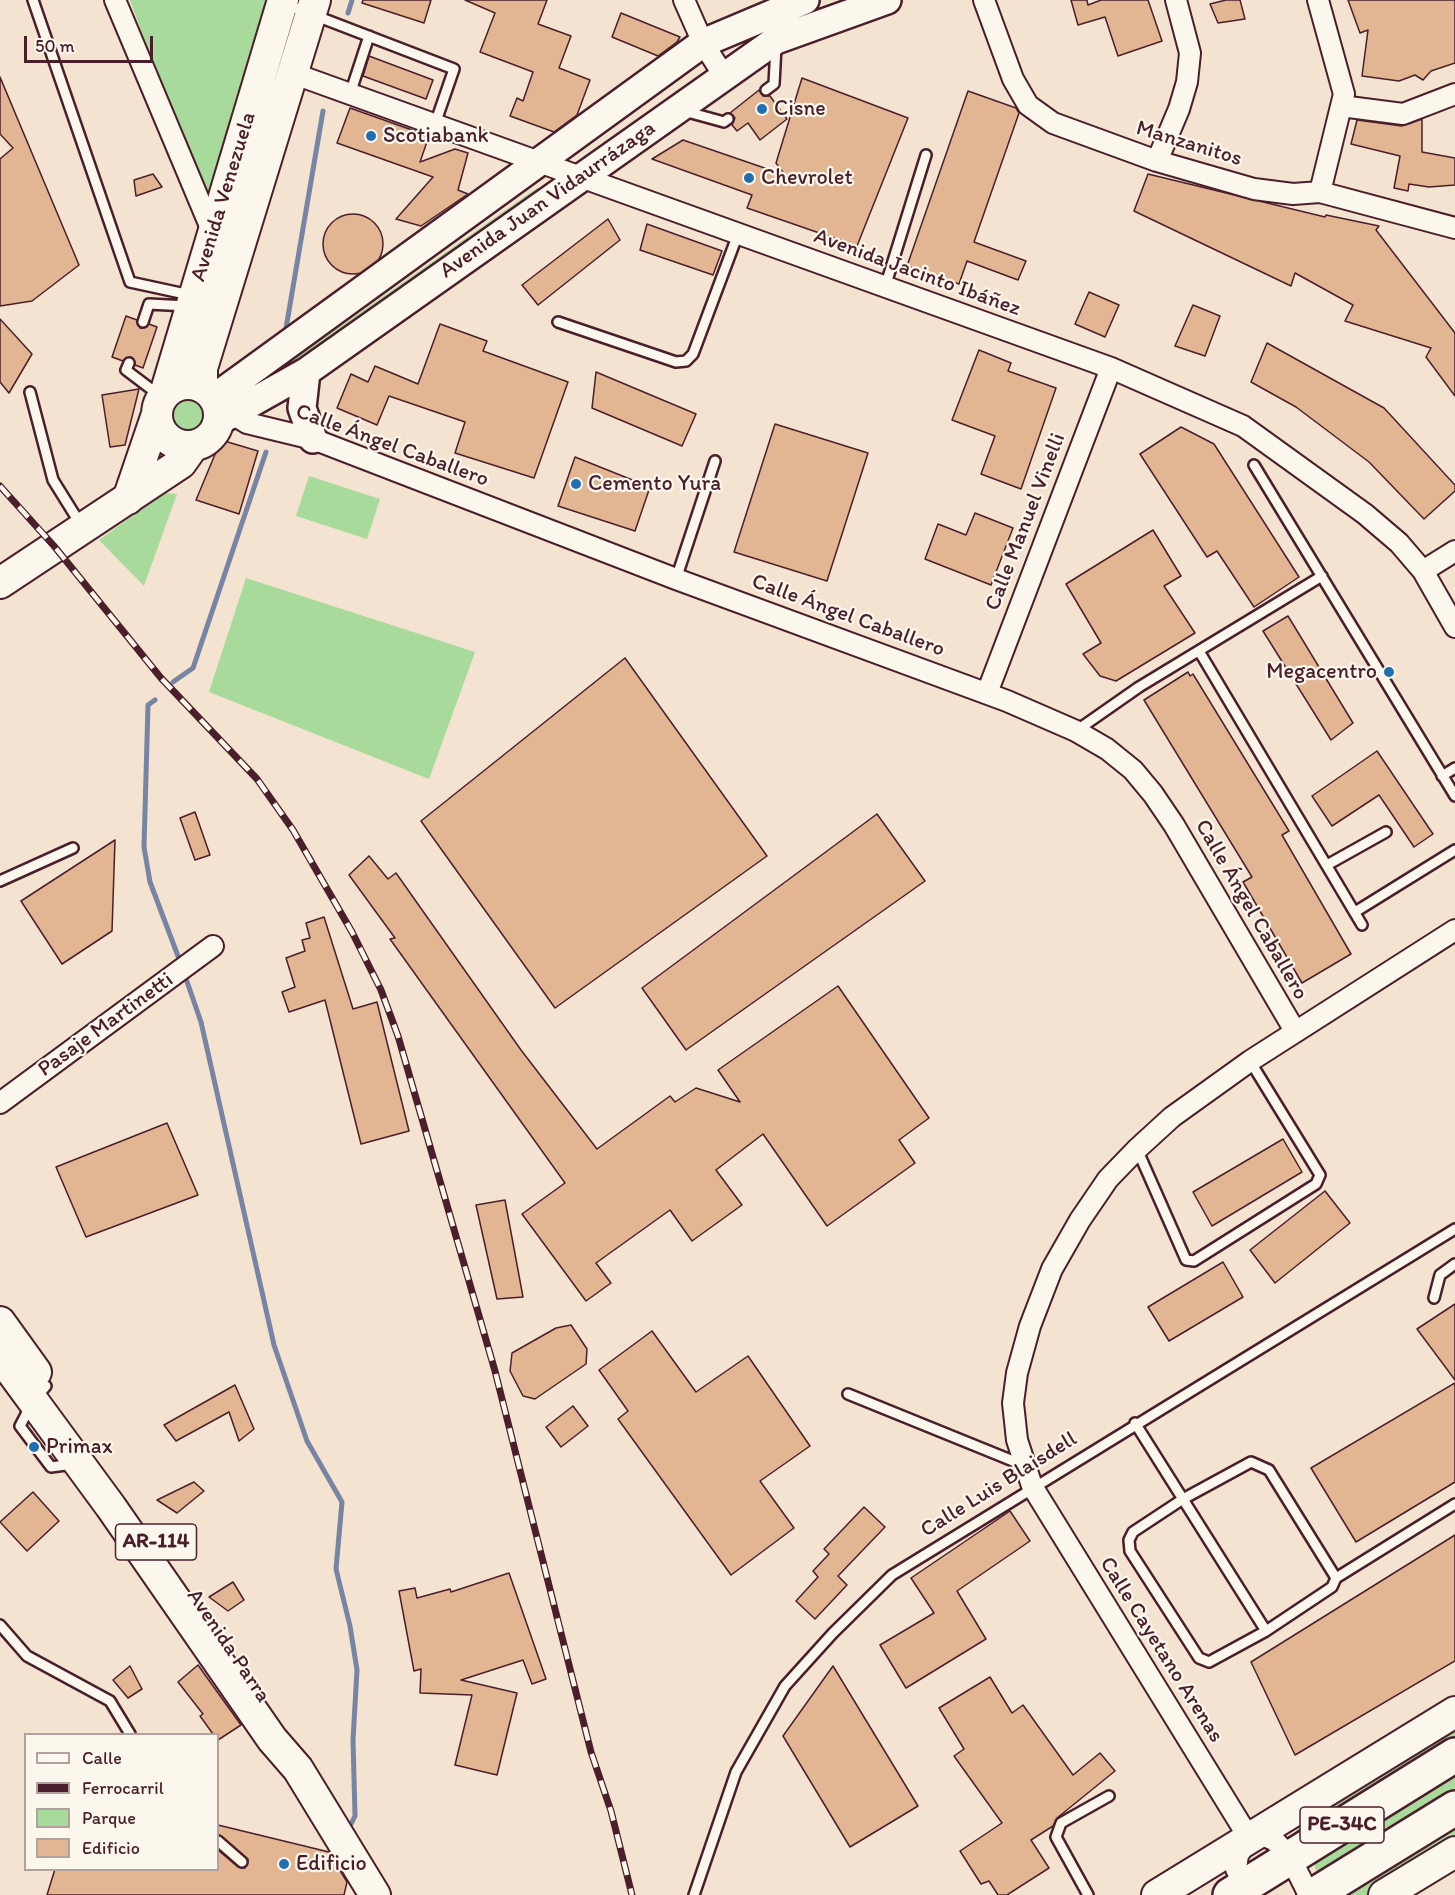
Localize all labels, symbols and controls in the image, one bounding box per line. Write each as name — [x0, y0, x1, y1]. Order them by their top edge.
scale bar — [27, 24, 156, 62]
text: 50 m — [35, 35, 75, 57]
place label: Cisne — [774, 96, 826, 122]
marker: Cisne — [755, 102, 769, 116]
street label: Avenida Venezuela — [186, 109, 262, 285]
street label: Avenida Juan Vidaurrázaga — [435, 115, 661, 285]
street label: Manzanitos — [1133, 115, 1245, 173]
place label: Scotiabank — [383, 123, 489, 149]
marker: Scotiabank — [364, 129, 378, 143]
place label: Chevrolet — [761, 165, 853, 191]
marker: Chevrolet — [742, 171, 756, 185]
street label: Avenida Jacinto Ibáñez — [810, 223, 1024, 323]
street label: Calle Ángel Caballero — [292, 399, 492, 493]
street label: Calle Manuel Vinelli — [980, 430, 1072, 614]
place label: Cemento Yura — [588, 471, 721, 497]
marker: Cemento Yura — [569, 477, 583, 491]
street label: Calle Ángel Caballero — [748, 569, 948, 663]
place label: Megacentro — [1266, 659, 1377, 685]
marker: Megacentro — [1382, 665, 1396, 679]
street label: Calle Ángel Caballero — [1189, 815, 1313, 1005]
street label: Pasaje Martinetti — [33, 967, 179, 1083]
street label: Calle Luis Blaisdell — [916, 1426, 1082, 1544]
place label: Primax — [46, 1434, 112, 1460]
marker: Primax — [27, 1440, 41, 1454]
road number: AR-114 — [116, 1524, 196, 1560]
street label: Calle Cayetano Arenas — [1093, 1552, 1229, 1748]
street label: Avenida Parra — [180, 1584, 276, 1708]
legend — [24, 1733, 219, 1871]
text: Calle — [82, 1747, 122, 1769]
text: Ferrocarril — [82, 1777, 164, 1799]
text: Parque — [82, 1807, 136, 1829]
road number: PE-34C — [1300, 1807, 1384, 1843]
text: Edificio — [82, 1837, 140, 1859]
place label: Edificio — [296, 1851, 367, 1877]
marker: Edificio — [277, 1857, 291, 1871]

